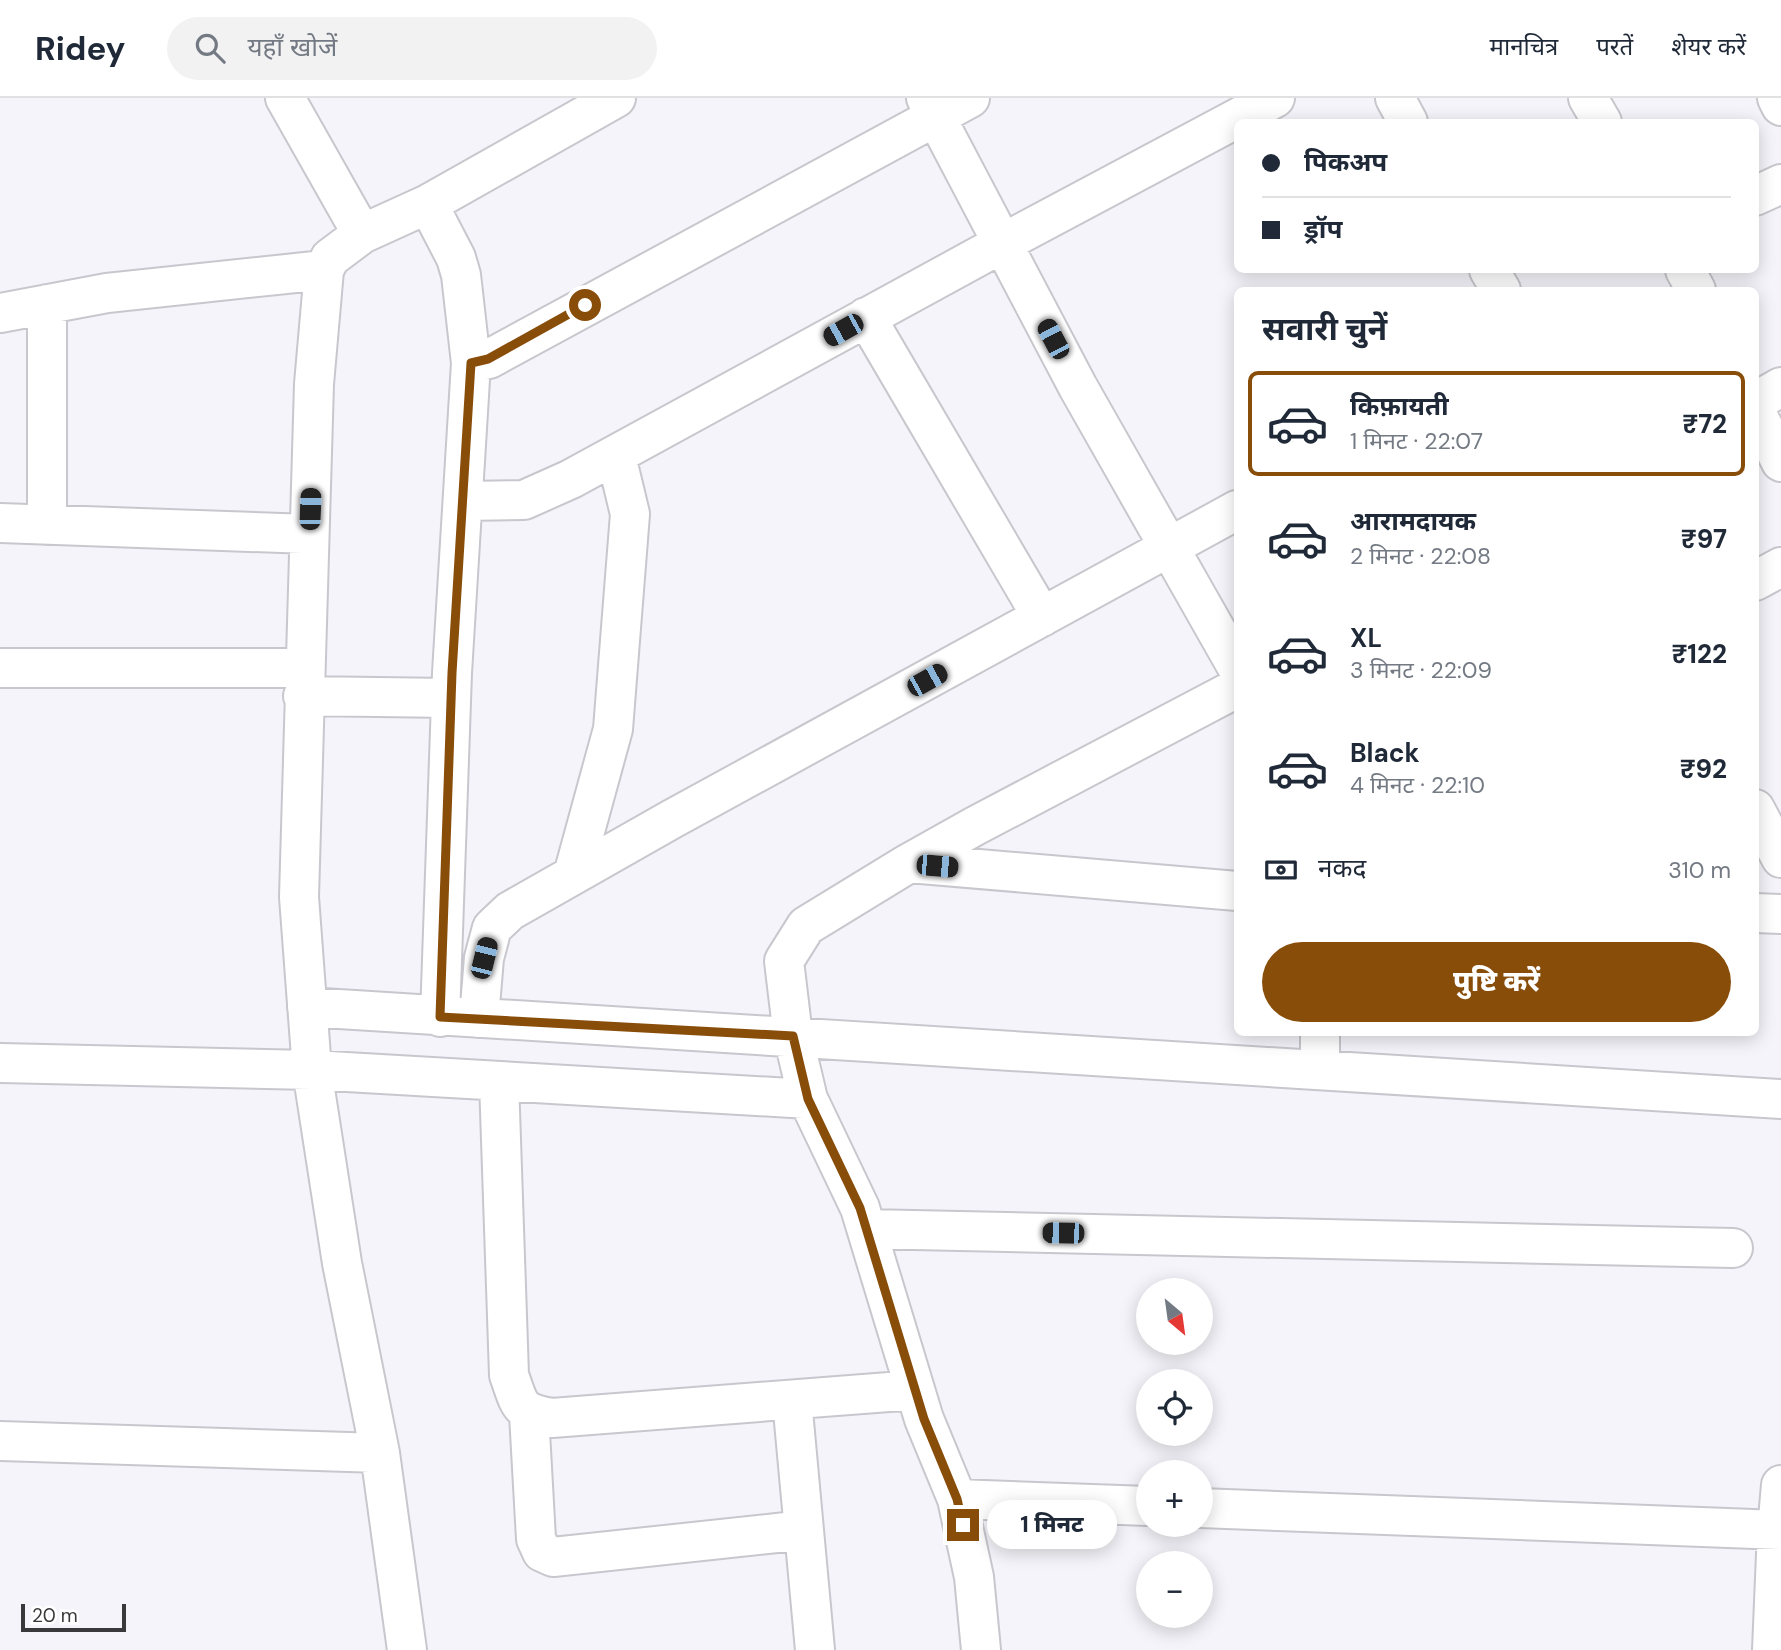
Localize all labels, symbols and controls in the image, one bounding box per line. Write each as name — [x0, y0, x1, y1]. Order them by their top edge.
search box — [167, 17, 657, 80]
text: Ridey — [35, 27, 125, 70]
icon: search — [191, 29, 229, 67]
text: यहाँ खोजें — [247, 30, 337, 64]
text: मानचित्र — [1490, 31, 1558, 62]
text: परतें — [1596, 31, 1633, 62]
text: शेयर करें — [1671, 31, 1746, 62]
text: पिकअप — [1304, 145, 1387, 179]
text: ड्रॉप — [1304, 212, 1342, 246]
route start — [569, 289, 601, 321]
text: सवारी चुनें — [1262, 308, 1387, 350]
car — [820, 311, 867, 349]
car — [1034, 316, 1073, 362]
text: किफ़ायती — [1350, 389, 1449, 423]
icon: car — [1266, 392, 1329, 455]
text: ₹72 — [1682, 407, 1727, 441]
text: 1 मिनट · 22:07 — [1350, 426, 1483, 456]
car — [299, 488, 322, 530]
text: आरामदायक — [1350, 504, 1476, 538]
icon: car — [1266, 507, 1329, 570]
text: ₹97 — [1681, 522, 1727, 556]
text: 2 मिनट · 22:08 — [1350, 541, 1491, 571]
text: XL — [1350, 621, 1382, 655]
icon: car — [1266, 622, 1329, 685]
text: ₹122 — [1671, 637, 1727, 671]
text: 3 मिनट · 22:09 — [1350, 655, 1492, 685]
car — [904, 661, 951, 699]
text: Black — [1350, 736, 1420, 770]
icon: car — [1266, 737, 1329, 800]
text: ₹92 — [1680, 752, 1727, 786]
text: 4 मिनट · 22:10 — [1350, 770, 1485, 800]
icon: cash — [1262, 851, 1300, 889]
text: नकद — [1318, 851, 1366, 885]
car — [916, 854, 959, 878]
text: 310 m — [1668, 855, 1731, 885]
car — [469, 935, 500, 981]
button: पुष्टि करें — [1262, 942, 1731, 1022]
car — [1042, 1222, 1085, 1244]
north arrow — [1136, 1278, 1213, 1354]
map controls — [1136, 1278, 1213, 1628]
button: locate — [1136, 1369, 1213, 1446]
button: + — [1136, 1460, 1213, 1537]
callout: 1 मिनट — [988, 1500, 1117, 1550]
route end — [947, 1509, 979, 1541]
text: 1 मिनट — [1020, 1509, 1084, 1539]
button: − — [1136, 1551, 1213, 1628]
scale bar — [21, 1601, 126, 1633]
text: 20 m — [32, 1603, 78, 1628]

